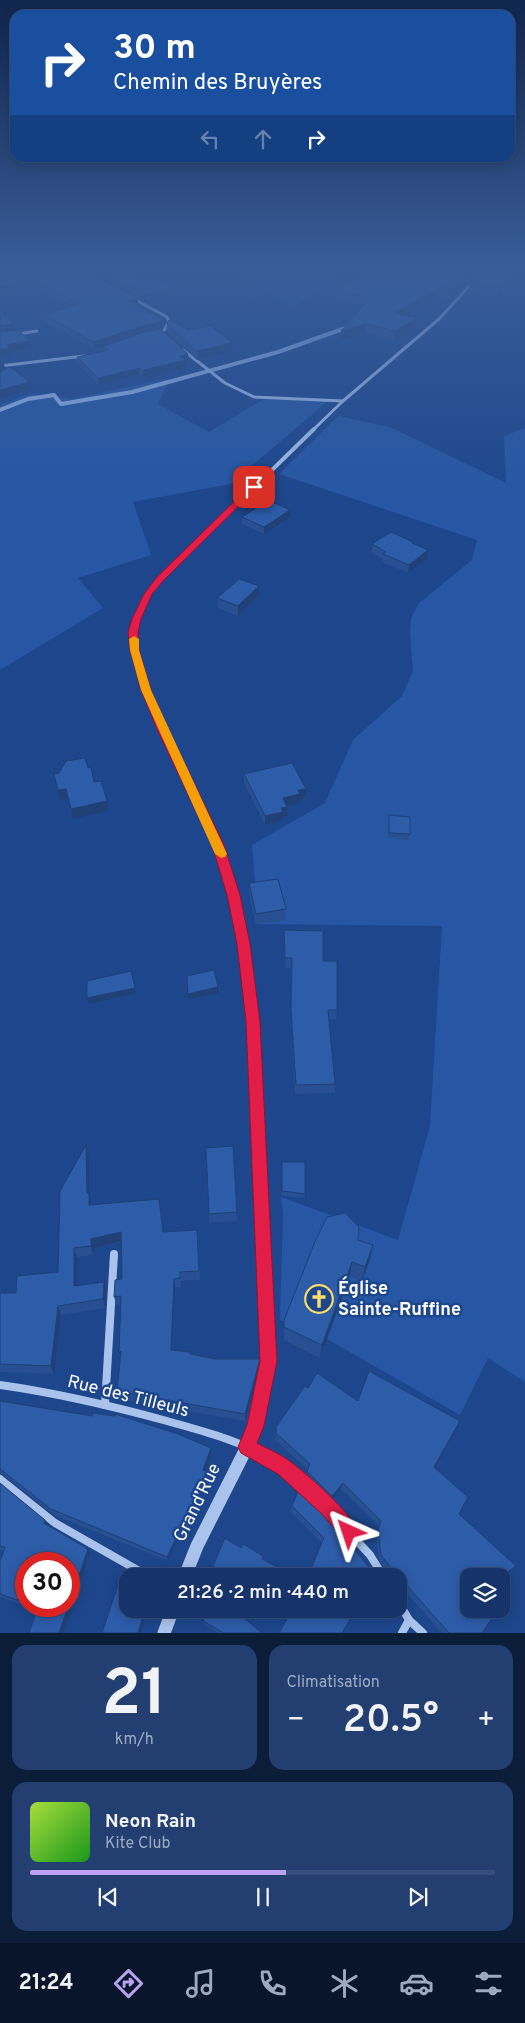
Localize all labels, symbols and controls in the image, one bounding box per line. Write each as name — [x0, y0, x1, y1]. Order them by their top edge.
text: 30 m — [113, 27, 196, 71]
icon: right — [30, 30, 95, 95]
text: Chemin des Bruyères — [113, 70, 322, 97]
icon: left — [196, 125, 224, 153]
icon: ahead — [249, 125, 277, 153]
icon: right — [302, 125, 330, 153]
pin — [233, 466, 275, 508]
icon: arrive — [240, 473, 268, 501]
place label: Église Sainte-Ruffine — [338, 1276, 461, 1322]
church icon: Église Sainte-Ruffine — [304, 1284, 334, 1314]
street label: Rue des Tilleuls — [65, 1371, 191, 1423]
street label: Grand’Rue — [169, 1460, 227, 1546]
position arrow — [322, 1505, 374, 1557]
speed limit sign: 30 — [15, 1552, 80, 1617]
map controls — [460, 1568, 510, 1618]
button: layers — [460, 1568, 510, 1618]
text: 21:26 · 2 min · 440 m — [177, 1581, 349, 1605]
text: 21 — [101, 1656, 167, 1738]
text: Climatisation — [287, 1673, 380, 1693]
text: 20.5° — [343, 1697, 439, 1746]
text: − — [287, 1703, 305, 1739]
text: + — [477, 1703, 495, 1739]
text: km/h — [115, 1730, 154, 1750]
text: Neon Rain — [105, 1810, 196, 1834]
text: Kite Club — [105, 1834, 170, 1854]
icon: previous — [94, 1883, 122, 1911]
icon: pause — [249, 1883, 277, 1911]
icon: next — [404, 1883, 432, 1911]
icon: directions — [111, 1966, 146, 2001]
icon: music — [183, 1966, 218, 2001]
icon: phone — [255, 1966, 290, 2001]
icon: climate — [327, 1966, 362, 2001]
icon: car — [399, 1966, 434, 2001]
icon: filters — [471, 1966, 506, 2001]
text: 21:24 — [19, 1970, 74, 1997]

